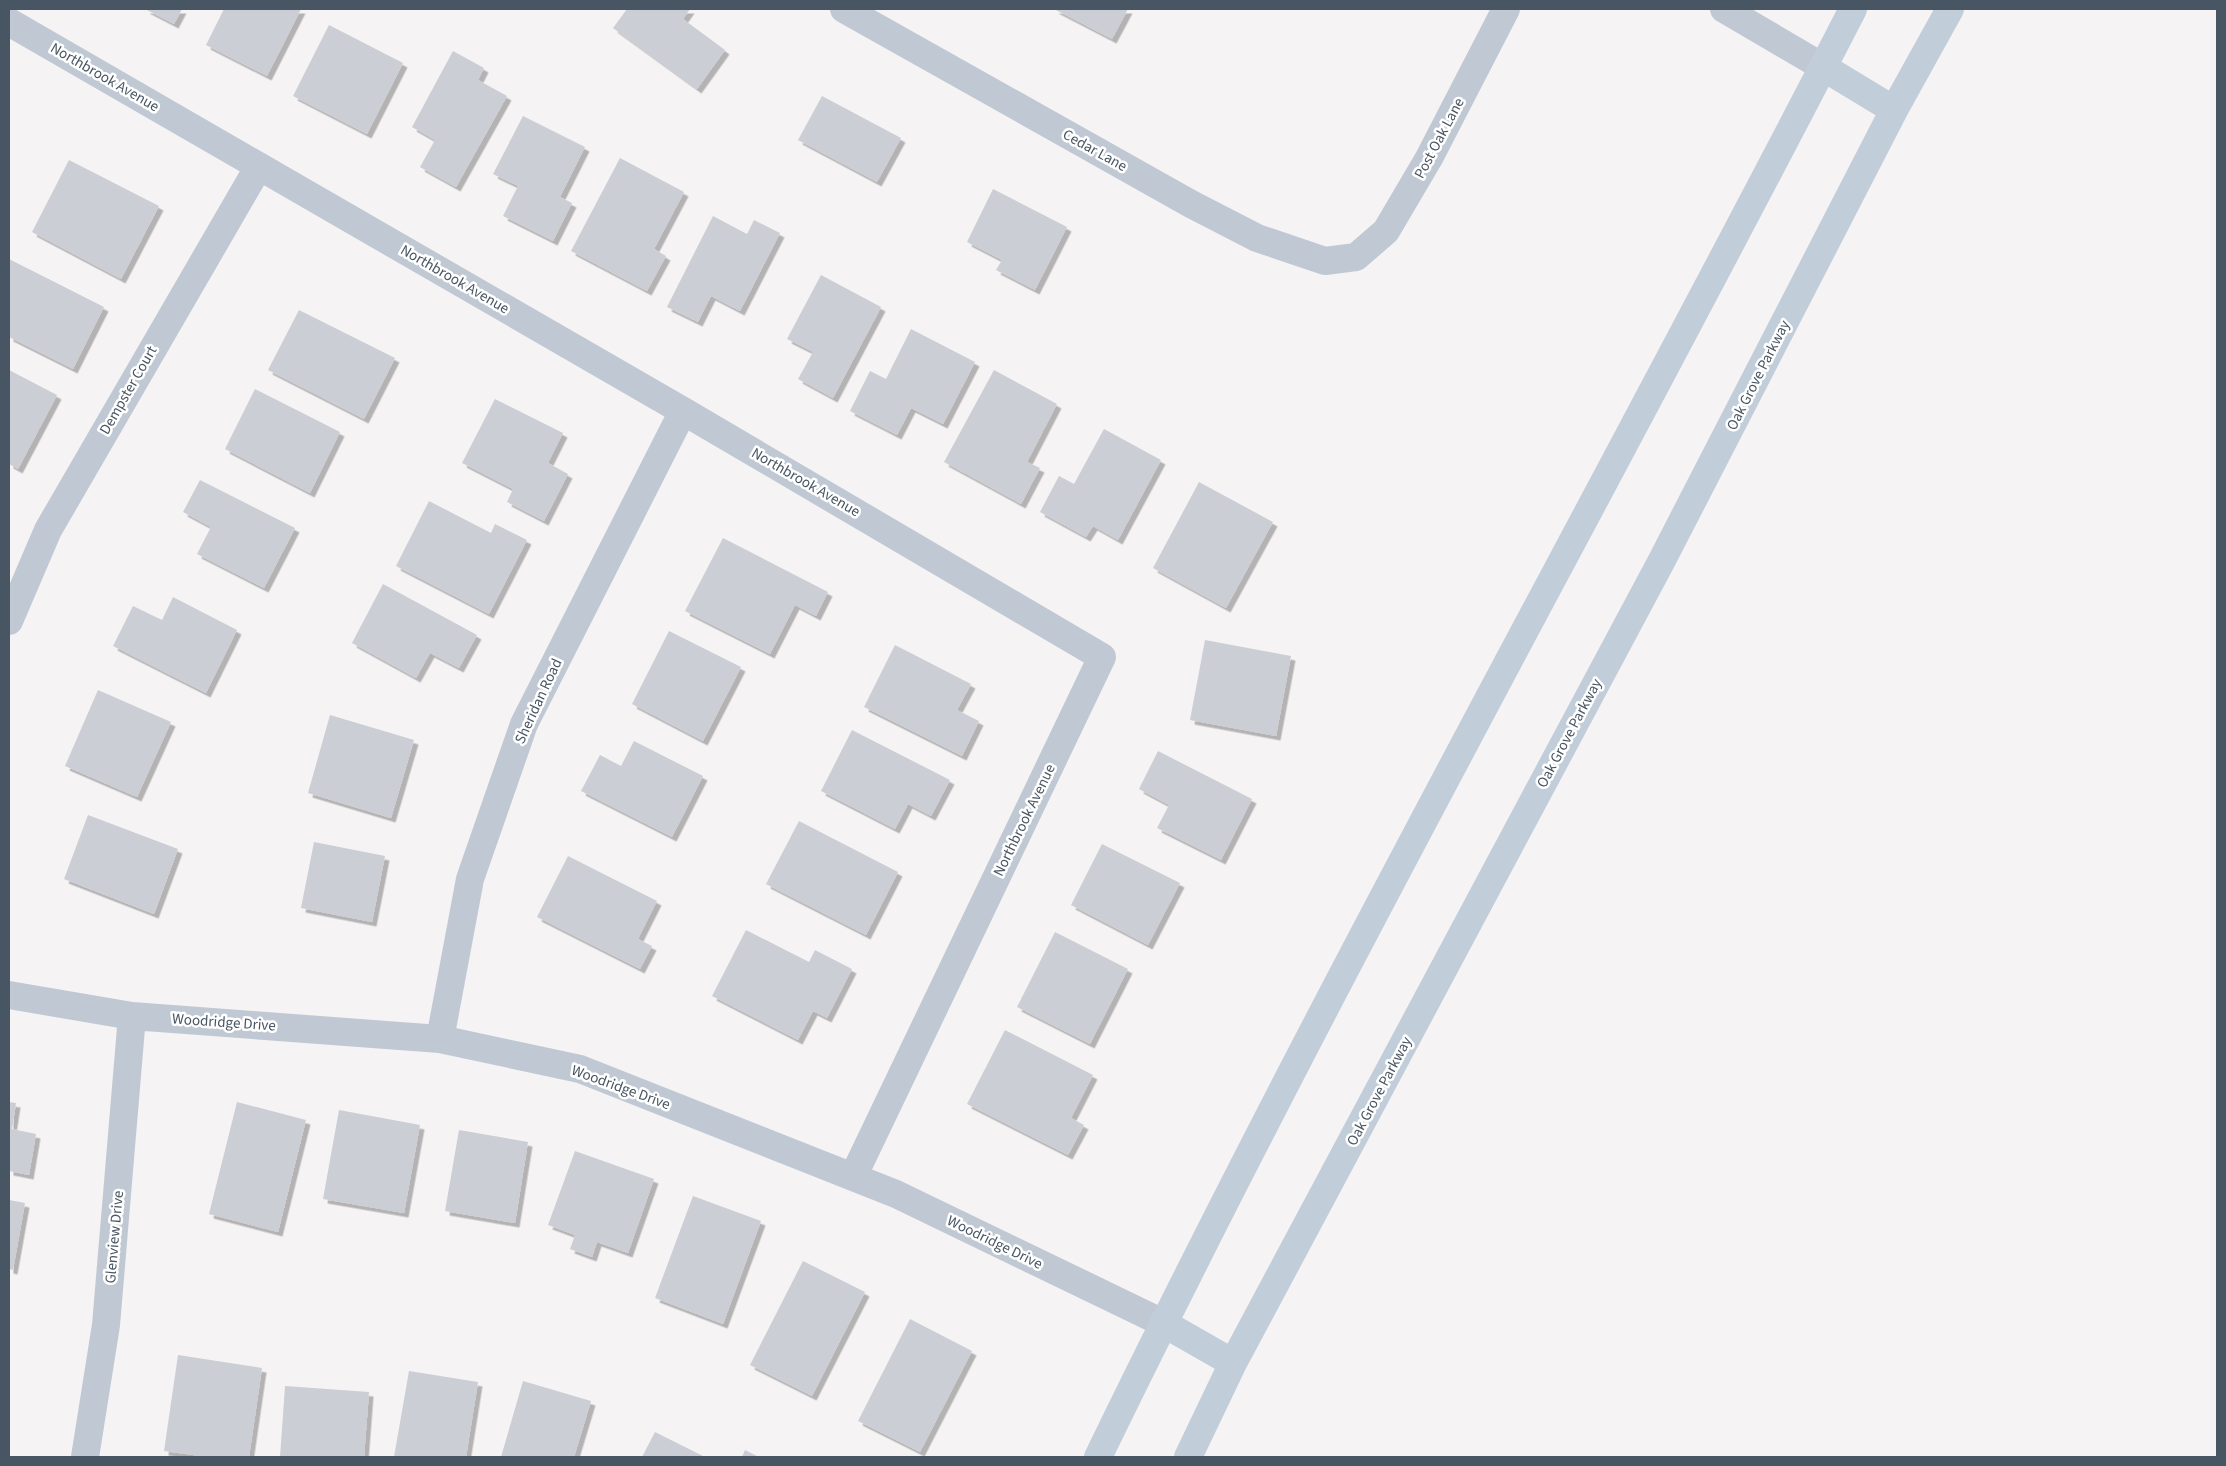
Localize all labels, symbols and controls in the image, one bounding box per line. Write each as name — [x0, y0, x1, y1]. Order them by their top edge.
street label: Northbrook Avenue — [46, 38, 163, 117]
street label: Post Oak Lane — [1409, 94, 1470, 182]
street label: Cedar Lane — [1059, 124, 1131, 177]
street label: Northbrook Avenue — [396, 240, 513, 319]
street label: Oak Grove Parkway — [1722, 317, 1795, 434]
street label: Dempster Court — [95, 342, 162, 438]
street label: Northbrook Avenue — [747, 443, 864, 522]
street label: Sheridan Road — [510, 655, 567, 747]
street label: Oak Grove Parkway — [1532, 675, 1607, 792]
street label: Northbrook Avenue — [988, 761, 1061, 880]
street label: Woodridge Drive — [171, 1008, 277, 1037]
street label: Oak Grove Parkway — [1342, 1033, 1417, 1150]
street label: Woodridge Drive — [568, 1060, 673, 1115]
street label: Glenview Drive — [100, 1190, 129, 1284]
street label: Woodridge Drive — [943, 1210, 1046, 1275]

